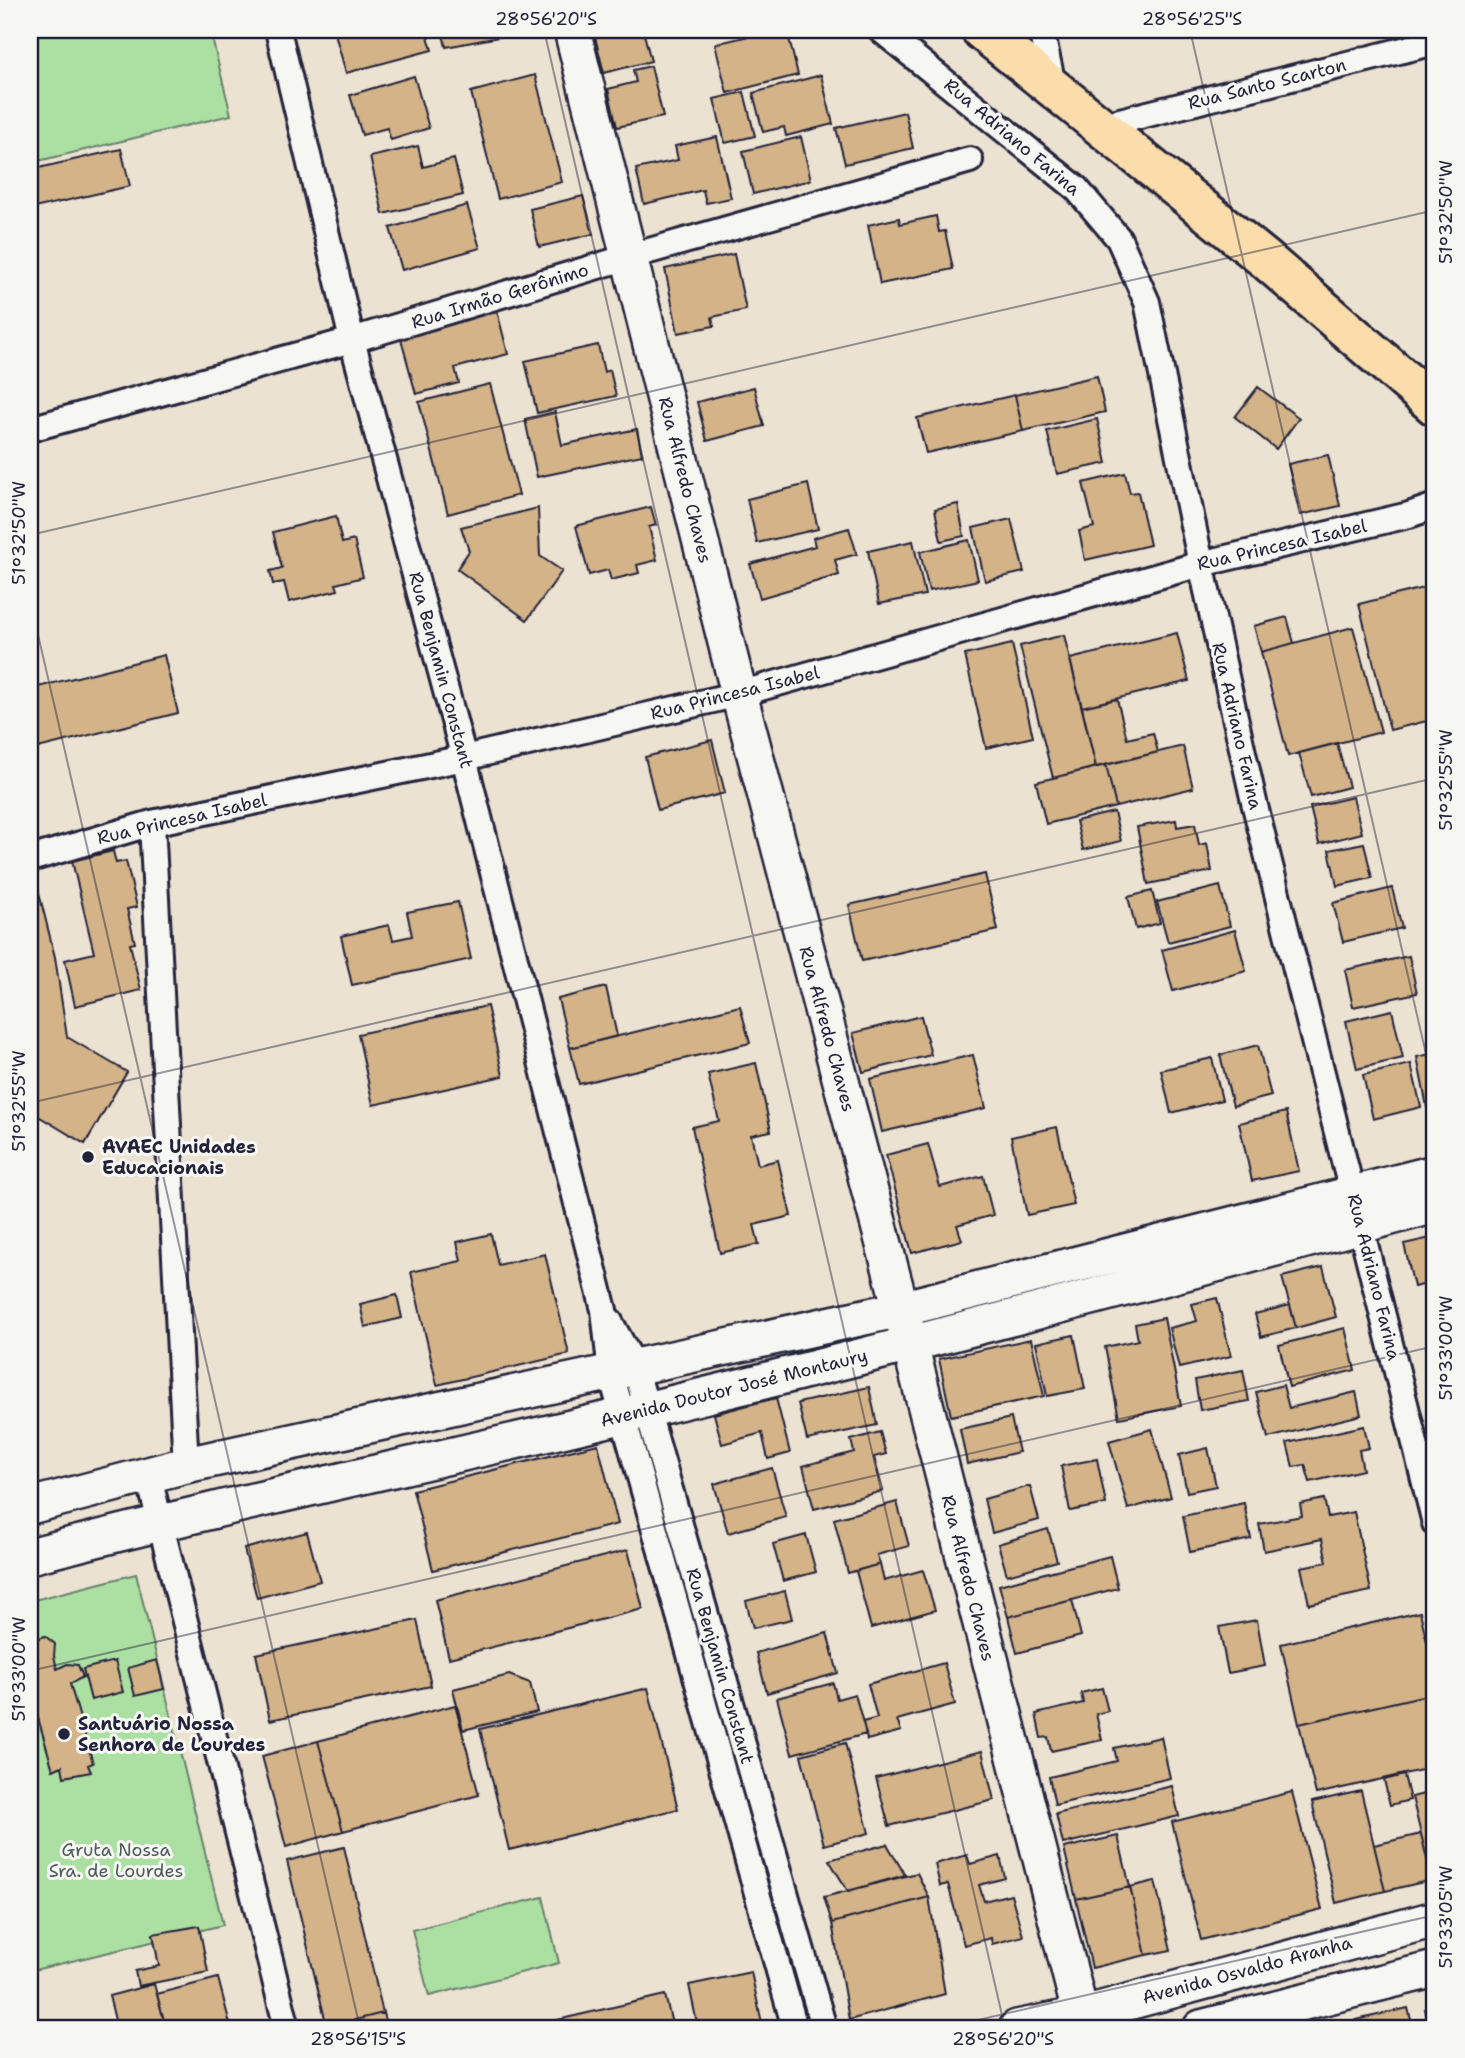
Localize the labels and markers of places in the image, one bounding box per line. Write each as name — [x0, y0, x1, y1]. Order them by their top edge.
place label: AVAEC Unidades Educacionais — [102, 1135, 256, 1180]
marker: AVAEC Unidades Educacionais — [80, 1149, 96, 1165]
place label: Santuário Nossa Senhora de Lourdes — [78, 1712, 265, 1757]
marker: Santuário Nossa Senhora de Lourdes — [56, 1726, 72, 1742]

